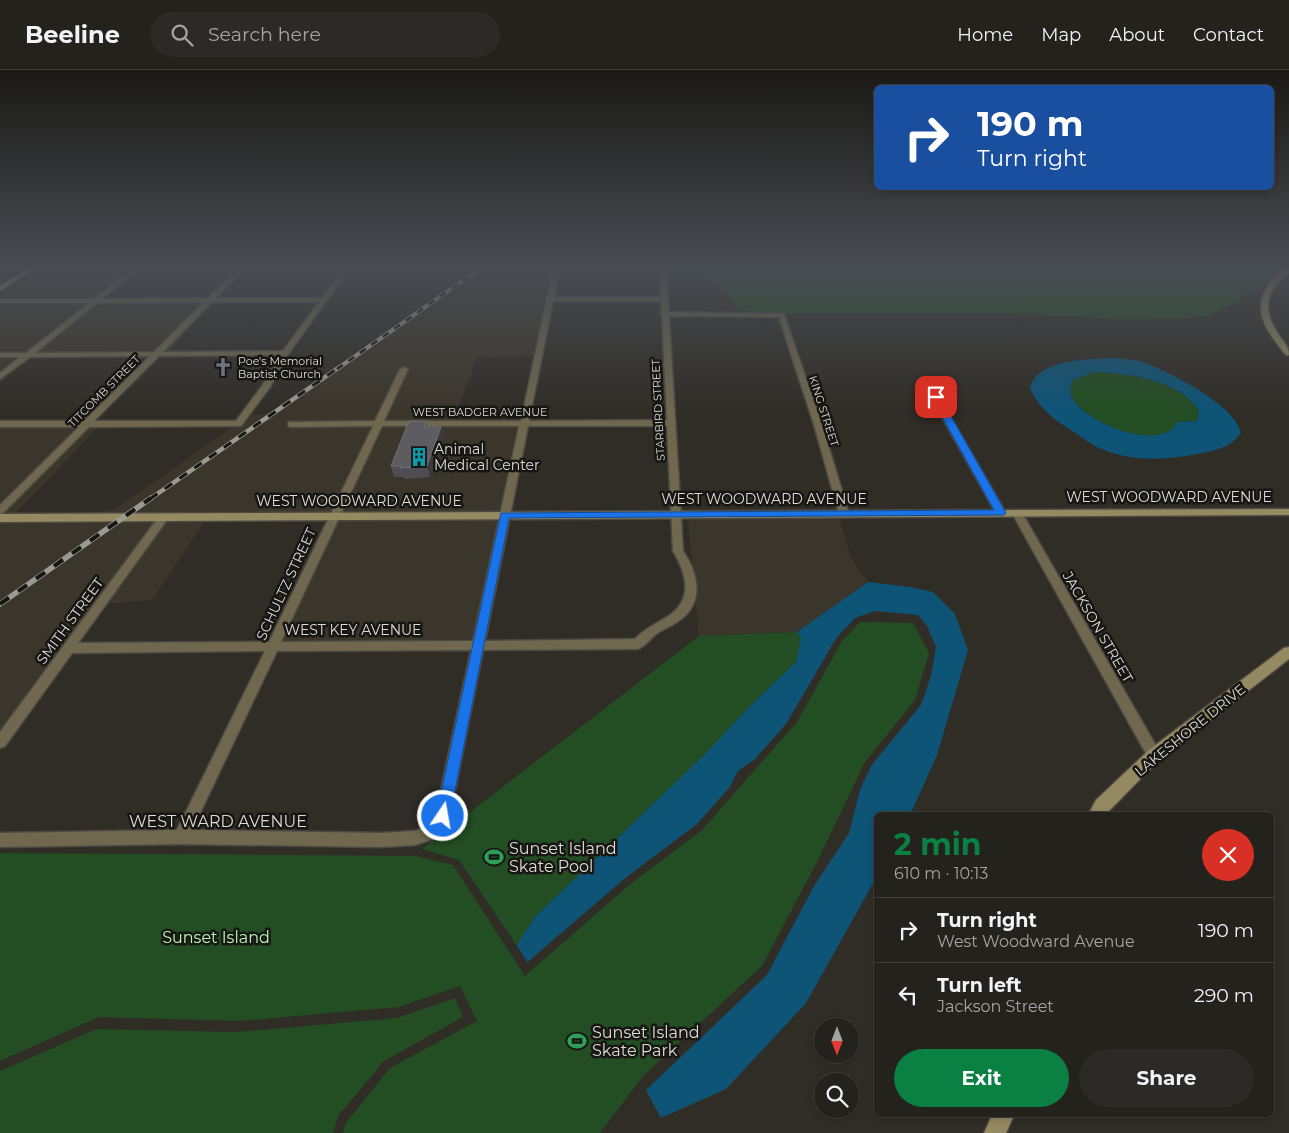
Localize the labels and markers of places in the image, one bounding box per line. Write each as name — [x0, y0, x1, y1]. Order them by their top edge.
place label: Poe's Memorial Baptist Church — [238, 354, 322, 381]
church icon: Poe's Memorial Baptist Church — [212, 356, 234, 378]
pin — [915, 376, 957, 418]
place label: Animal Medical Center — [434, 440, 540, 474]
building icon: Animal Medical Center — [408, 446, 430, 468]
place label: Sunset Island Skate Pool — [509, 839, 617, 876]
sports icon: Sunset Island Skate Pool — [483, 846, 505, 868]
place label: Sunset Island Skate Park — [592, 1023, 700, 1060]
sports icon: Sunset Island Skate Park — [566, 1030, 588, 1052]

